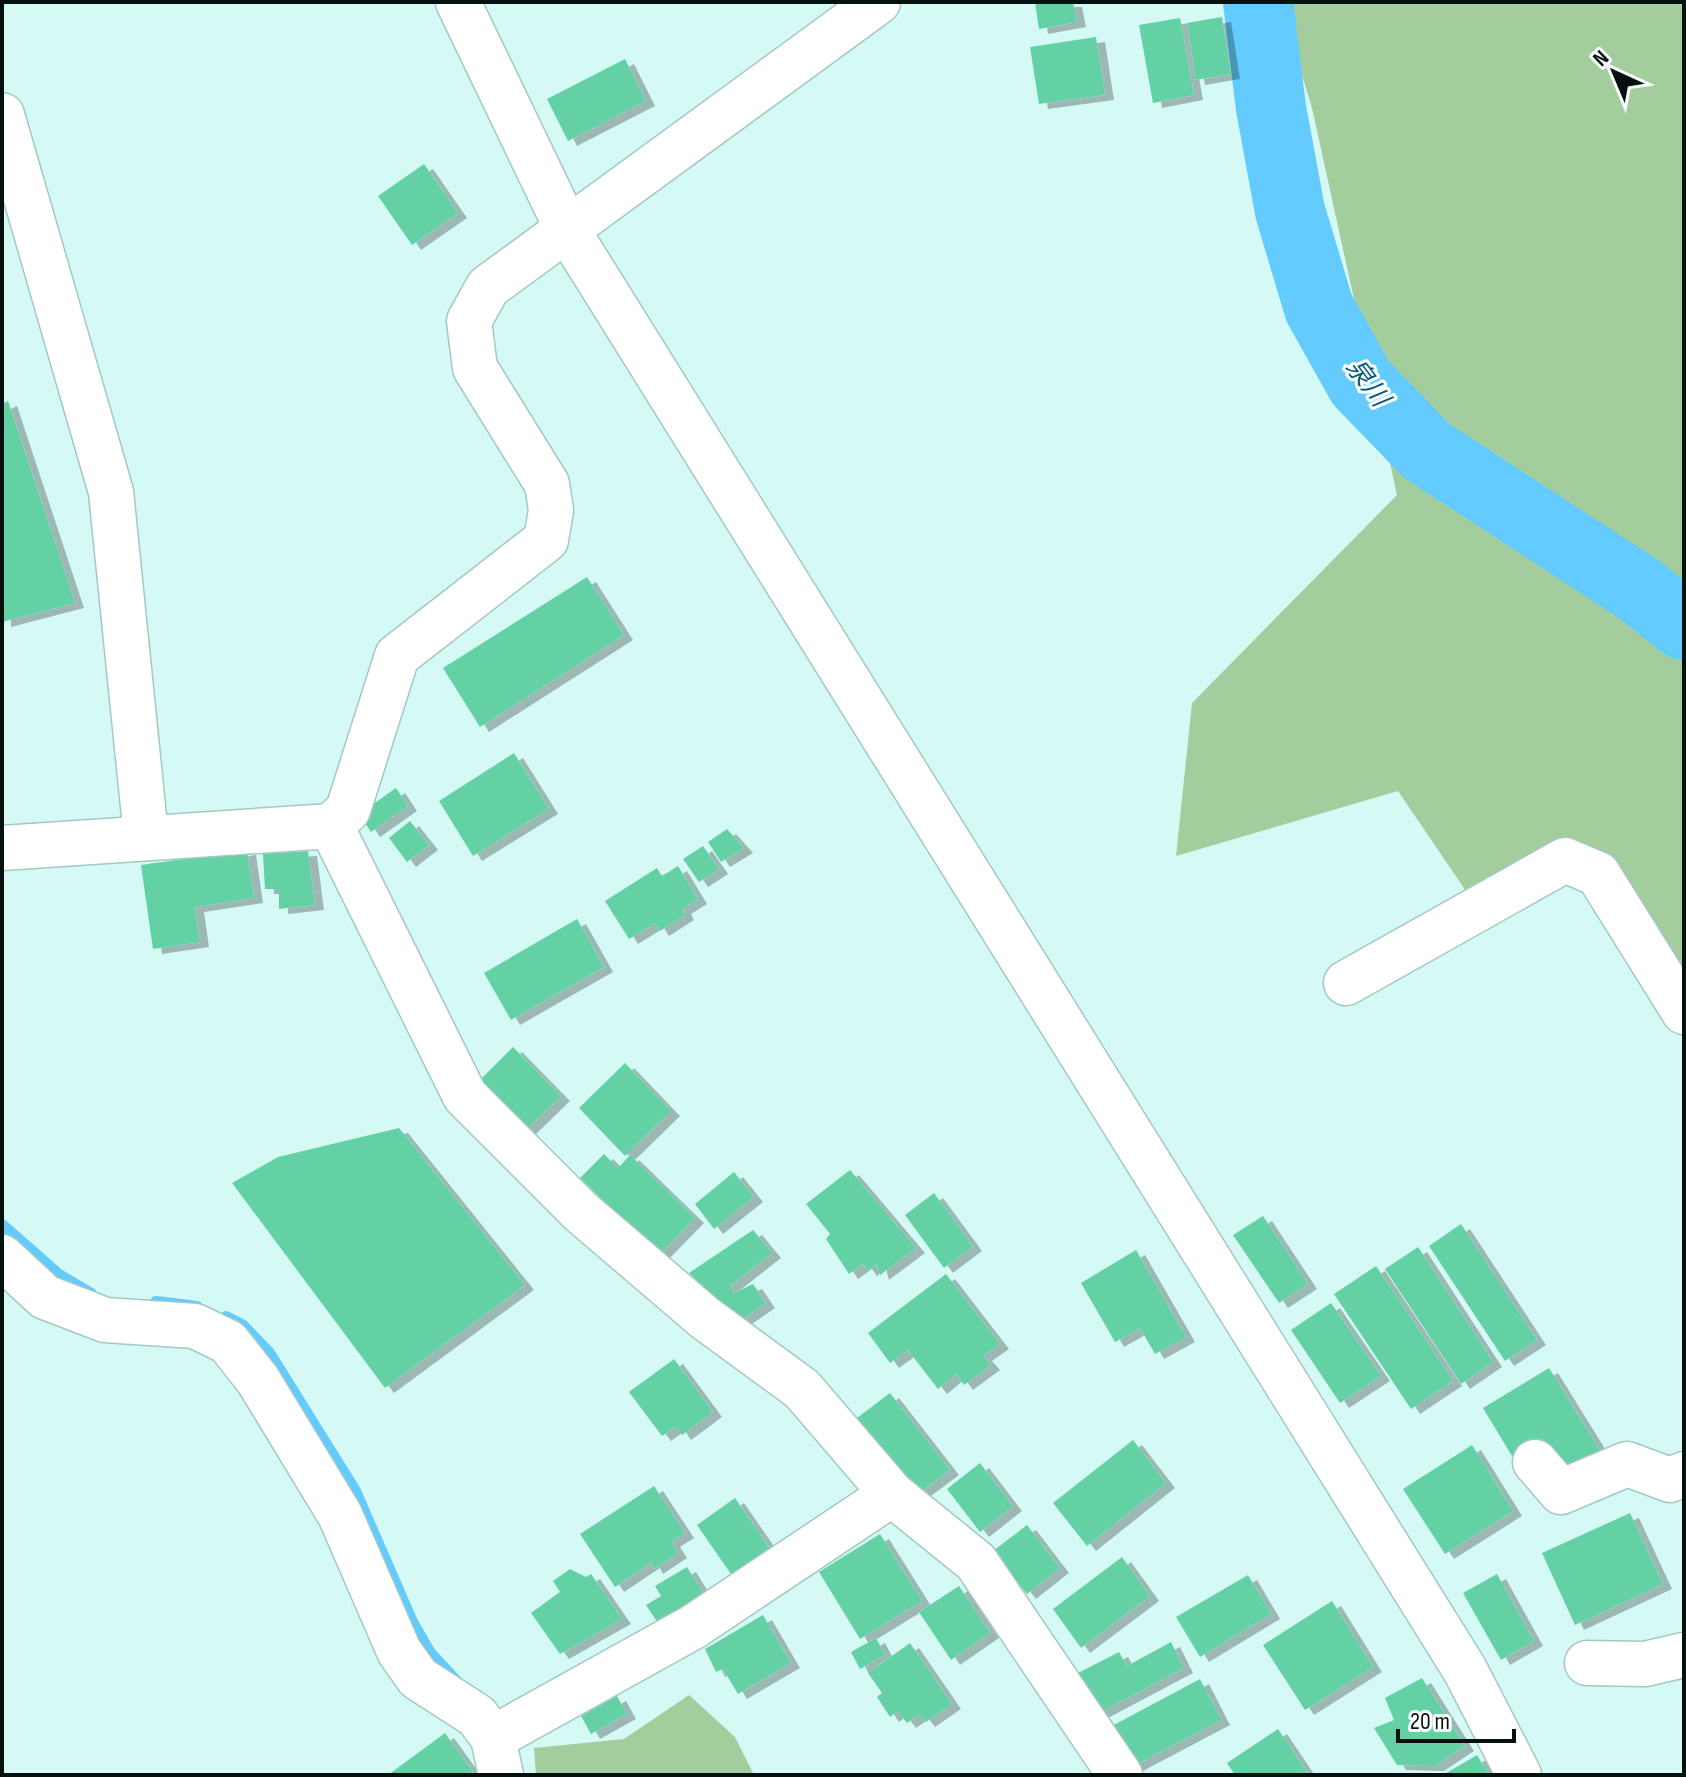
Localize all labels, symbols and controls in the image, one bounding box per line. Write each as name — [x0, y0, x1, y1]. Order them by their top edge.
north arrow — [1574, 32, 1654, 112]
text: N — [1588, 45, 1615, 72]
water label: 泉川 — [1339, 353, 1397, 415]
scale bar — [1398, 1693, 1514, 1743]
text: 20 m — [1410, 1707, 1450, 1736]

